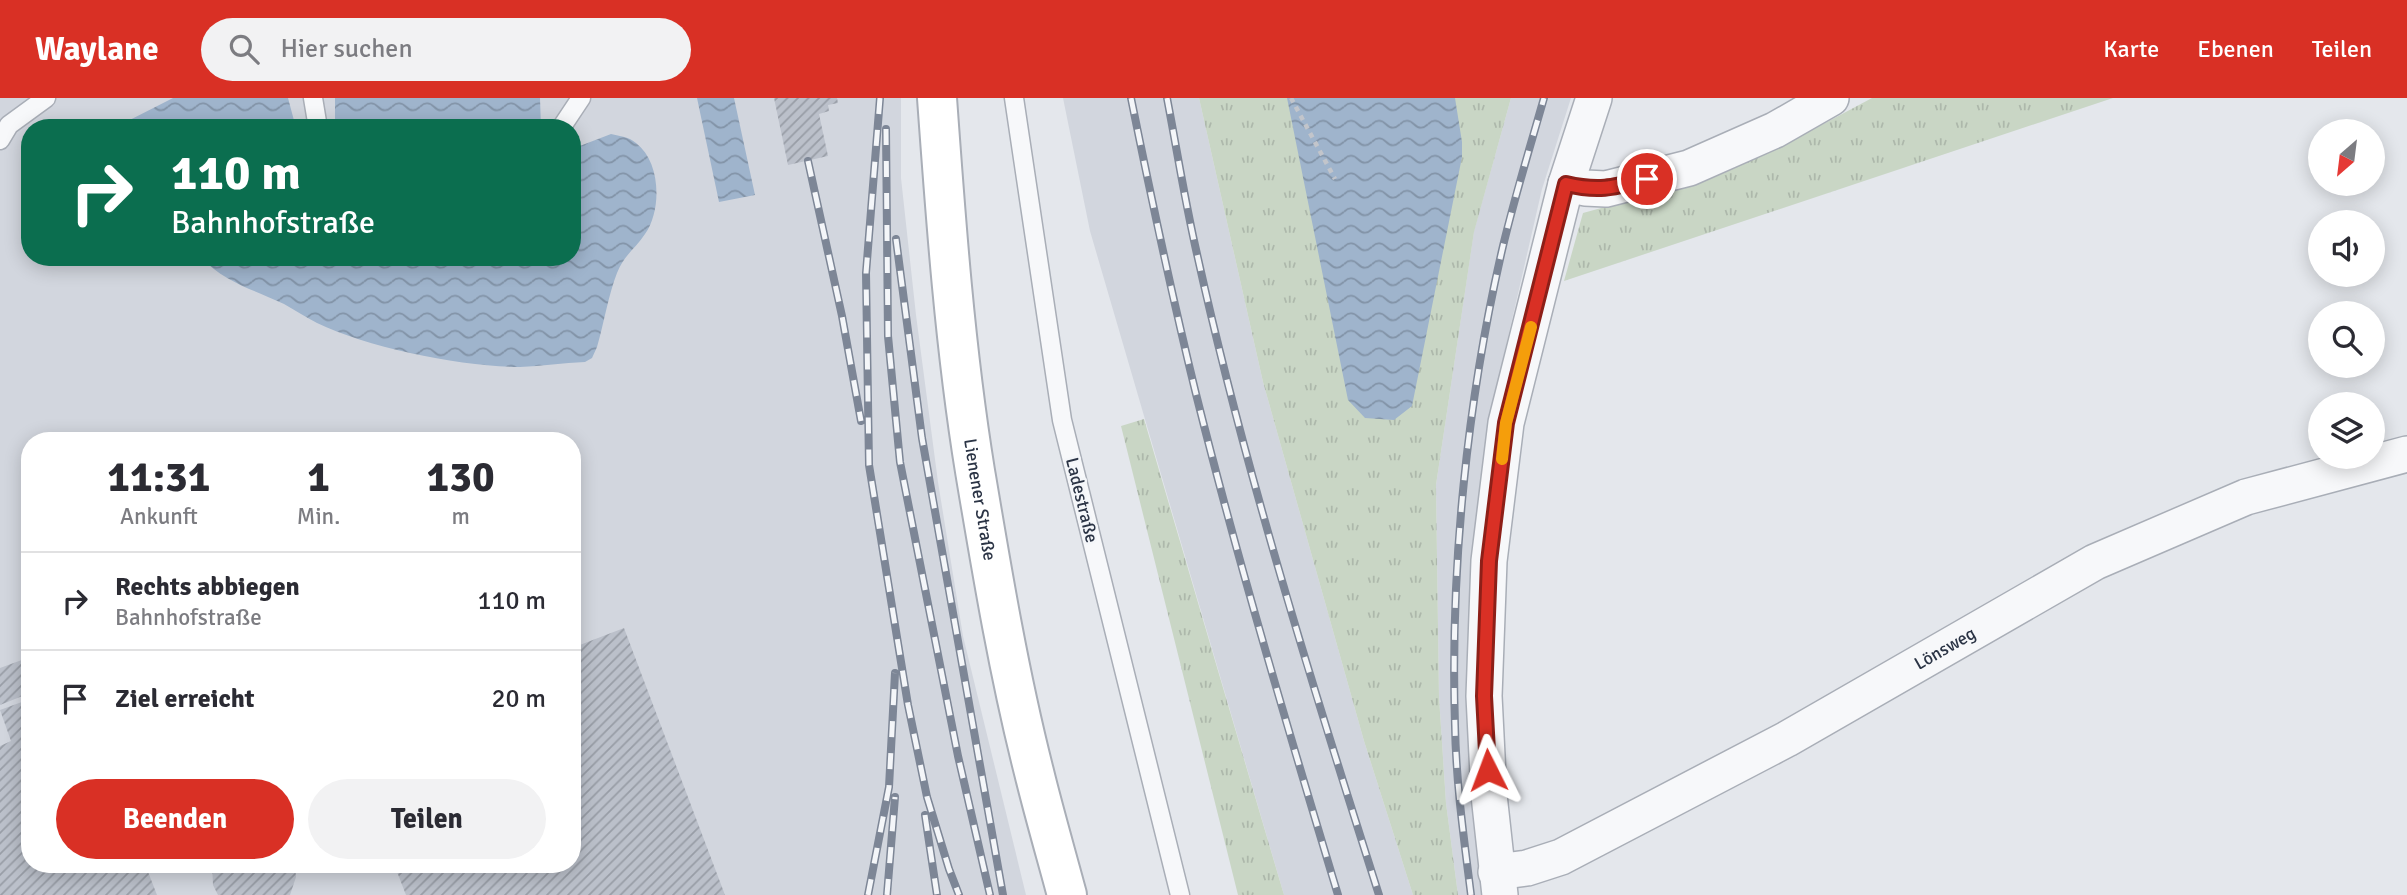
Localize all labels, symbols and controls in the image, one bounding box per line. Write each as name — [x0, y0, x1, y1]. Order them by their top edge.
search box — [201, 18, 691, 81]
text: Waylane — [35, 29, 159, 70]
icon: search — [225, 30, 263, 68]
text: Hier suchen — [281, 33, 413, 65]
text: Karte — [2103, 34, 2159, 64]
text: Ebenen — [2197, 34, 2274, 64]
text: Teilen — [2312, 34, 2372, 64]
north arrow — [2308, 119, 2385, 196]
map controls — [2308, 119, 2385, 469]
text: 110 m — [171, 143, 301, 203]
icon: right — [56, 147, 147, 238]
pin — [1617, 149, 1677, 209]
icon: arrive — [1628, 160, 1666, 198]
text: Bahnhofstraße — [171, 203, 375, 242]
button: sound — [2308, 210, 2385, 287]
button: search — [2308, 301, 2385, 378]
button: layers — [2308, 392, 2385, 469]
street label: Lienener Straße — [959, 437, 1001, 562]
text: 11:31 — [107, 452, 210, 503]
text: 1 — [307, 452, 330, 503]
text: 130 — [427, 452, 495, 503]
street label: Ladestraße — [1061, 455, 1103, 545]
text: Ankunft — [120, 502, 198, 531]
text: Min. — [297, 502, 340, 531]
text: m — [451, 502, 470, 531]
text: Rechts abbiegen — [115, 571, 300, 603]
icon: right — [56, 582, 94, 620]
text: 110 m — [477, 585, 546, 617]
text: Bahnhofstraße — [115, 603, 262, 632]
street label: Lönsweg — [1910, 622, 1980, 675]
icon: arrive — [56, 680, 94, 718]
text: Ziel erreicht — [115, 683, 255, 715]
text: 20 m — [491, 683, 546, 715]
position arrow — [1451, 733, 1525, 807]
button: Beenden — [56, 779, 294, 859]
button: Teilen — [308, 779, 546, 859]

